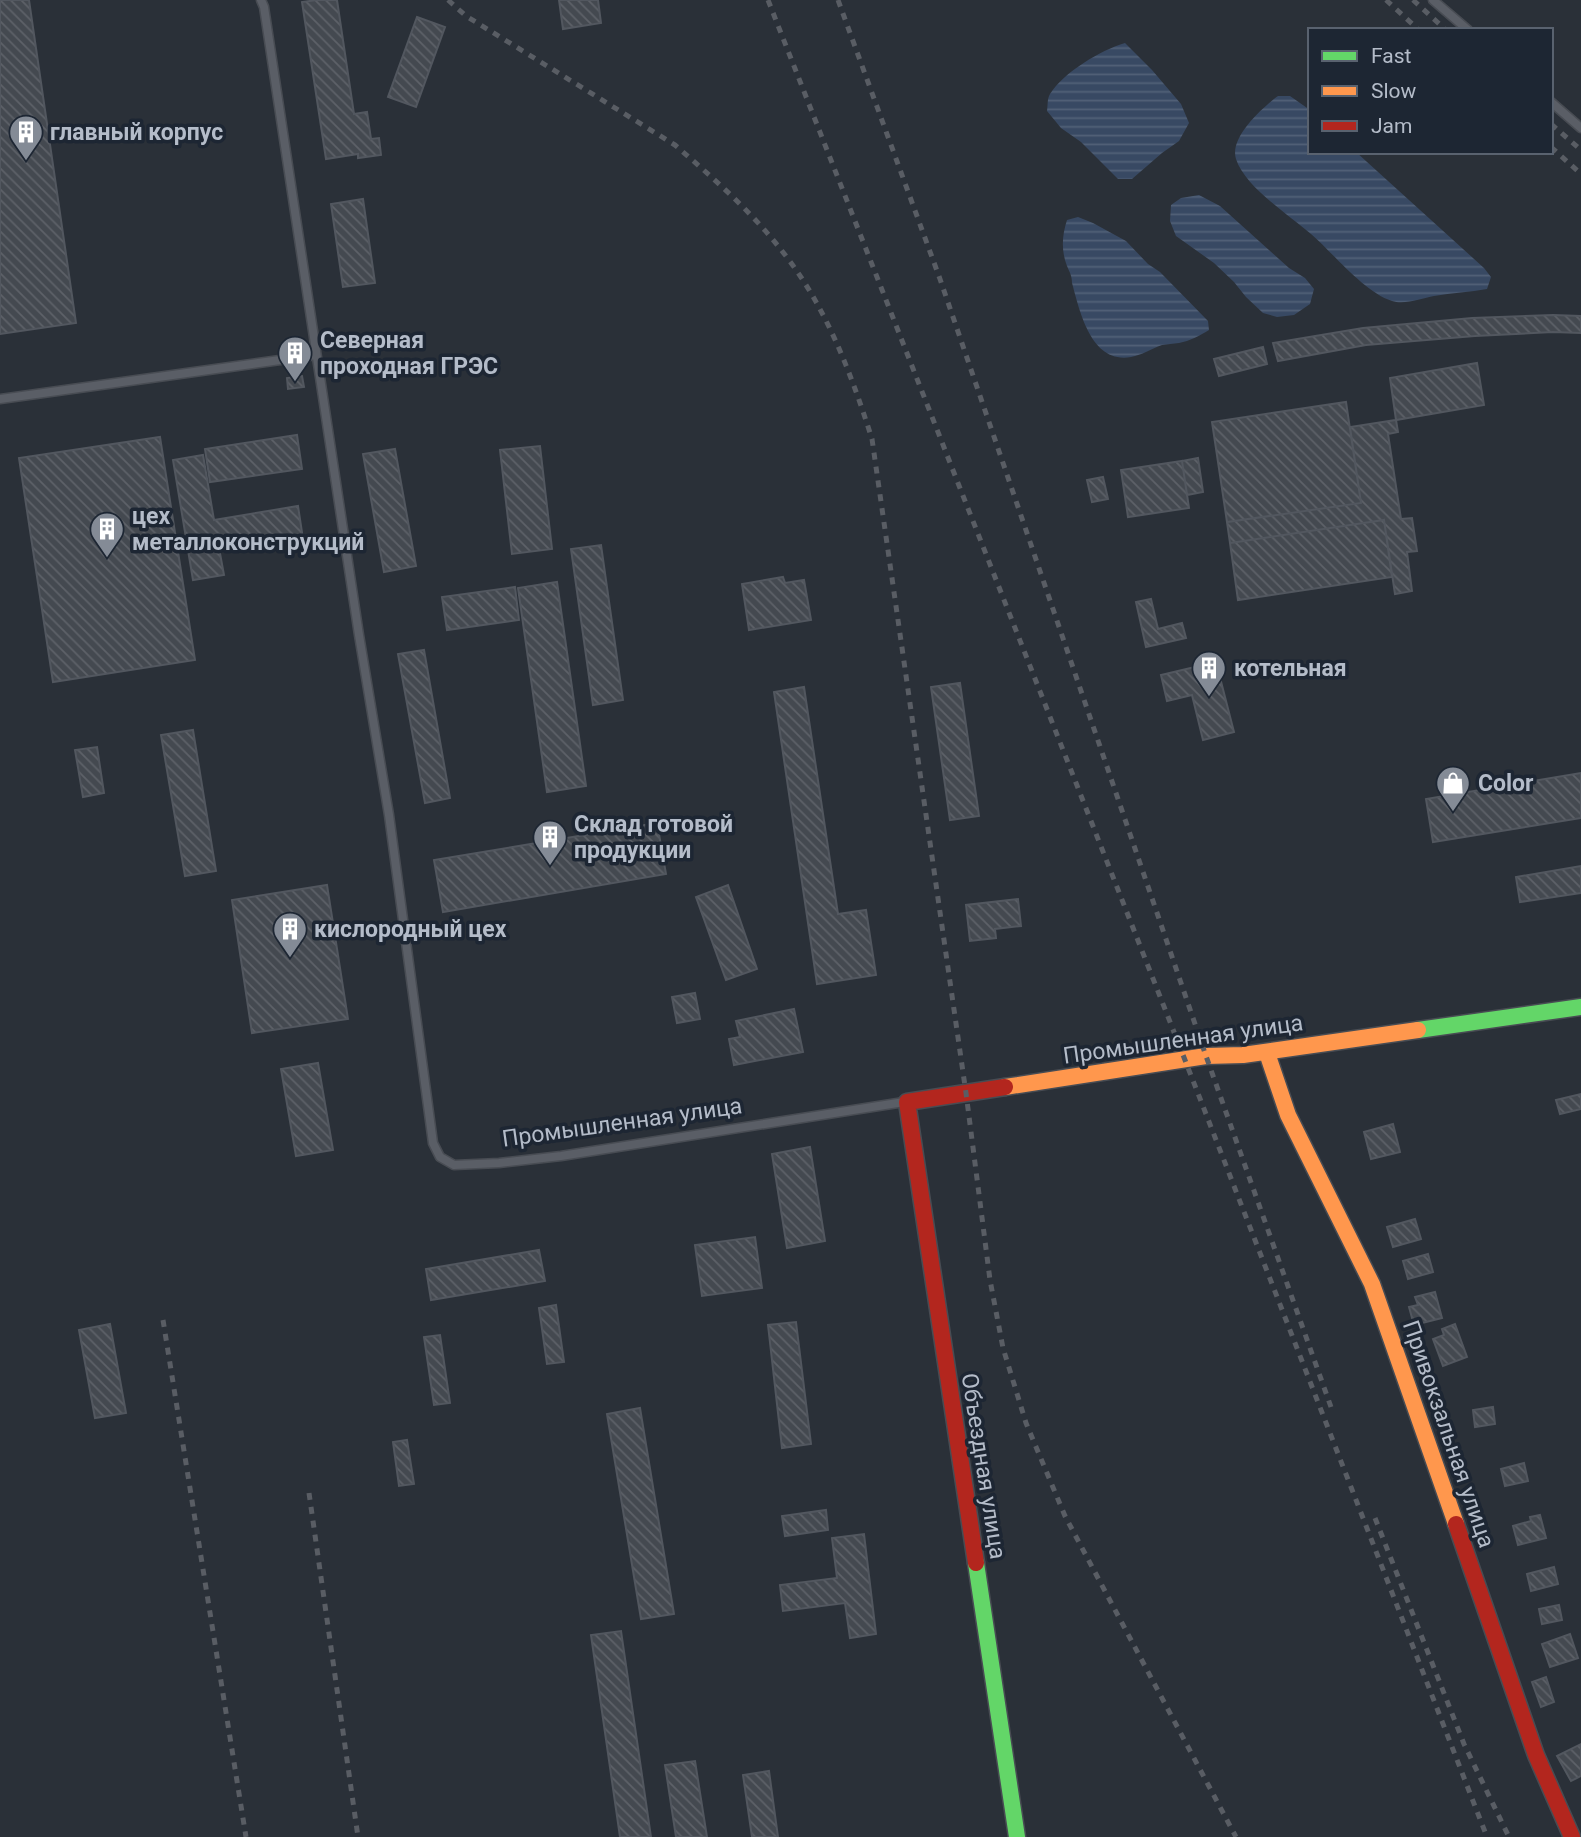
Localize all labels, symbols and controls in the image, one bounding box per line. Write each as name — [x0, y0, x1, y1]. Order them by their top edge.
legend — [1308, 28, 1553, 154]
text: Fast — [1371, 44, 1412, 68]
text: Slow — [1371, 79, 1417, 103]
building icon: главный корпус — [7, 113, 45, 162]
text: Jam — [1371, 114, 1412, 138]
place label: главный корпус — [50, 119, 223, 146]
place label: Северная проходная ГРЭС — [320, 327, 498, 380]
building icon: Северная проходная ГРЭС — [276, 334, 314, 383]
place label: цех металлоконструкций — [132, 503, 364, 556]
building icon: цех металлоконструкций — [88, 510, 126, 559]
building icon: котельная — [1190, 649, 1228, 698]
place label: котельная — [1234, 655, 1347, 682]
shop icon: Color — [1434, 764, 1472, 813]
place label: Color — [1478, 770, 1534, 797]
place label: Склад готовой продукции — [574, 811, 733, 864]
building icon: Склад готовой продукции — [531, 818, 569, 867]
building icon: кислородный цех — [271, 910, 309, 959]
place label: кислородный цех — [314, 916, 507, 943]
street label: Промышленная улица — [1061, 1009, 1305, 1070]
street label: Промышленная улица — [500, 1092, 744, 1153]
street label: Привокзальная улица — [1397, 1317, 1500, 1551]
street label: Объездная улица — [955, 1371, 1012, 1561]

